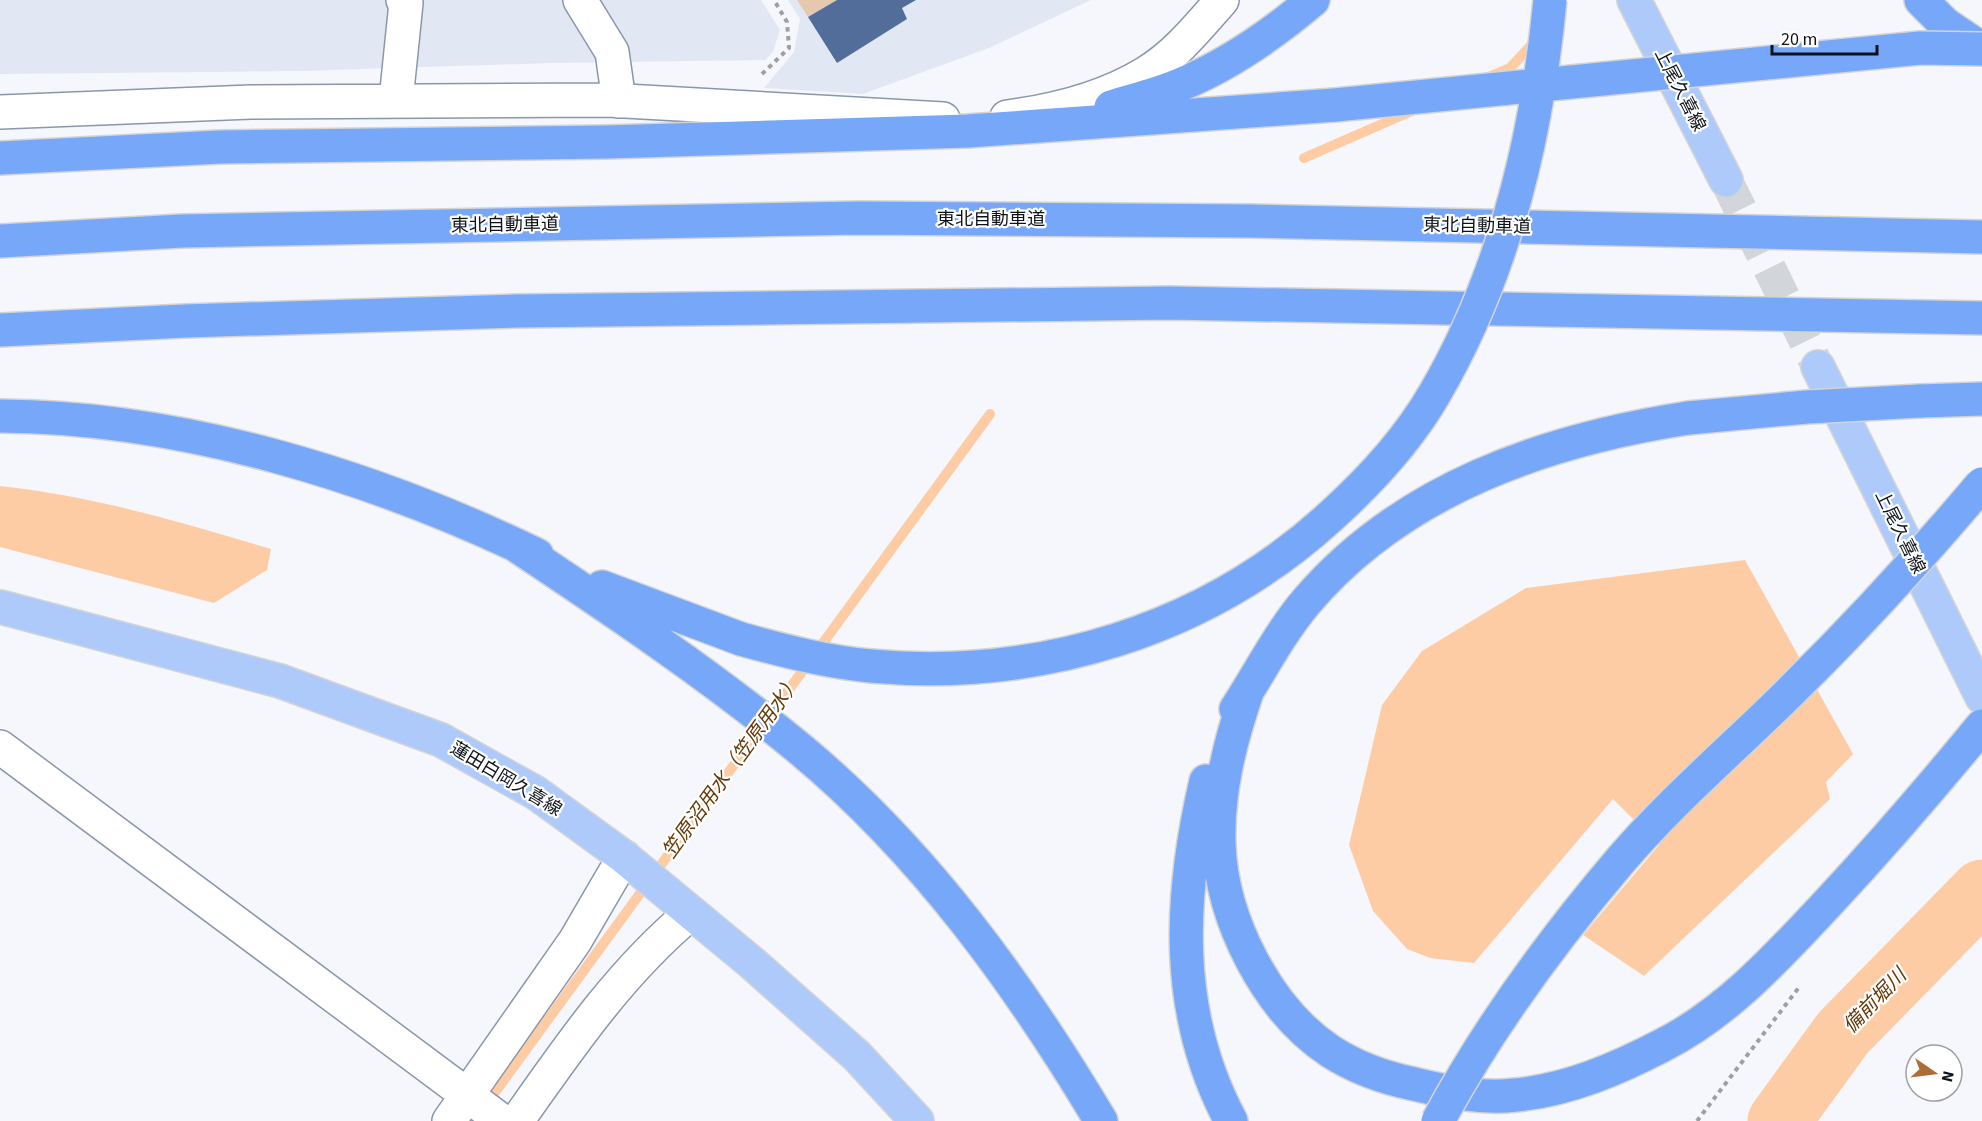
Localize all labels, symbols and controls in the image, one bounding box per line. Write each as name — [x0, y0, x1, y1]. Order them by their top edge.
scale bar — [1772, 18, 1877, 56]
text: 20 m — [1781, 27, 1817, 52]
street label: 上尾久喜線 — [1648, 44, 1712, 136]
street label: 東北自動車道 — [937, 207, 1045, 232]
street label: 東北自動車道 — [451, 212, 559, 238]
street label: 東北自動車道 — [1423, 213, 1531, 239]
street label: 上尾久喜線 — [1869, 486, 1931, 578]
water label: 笠原沼用水（笠原用水） — [656, 670, 808, 864]
street label: 蓮田白岡久喜線 — [446, 736, 566, 822]
water label: 備前堀川 — [1837, 961, 1914, 1039]
north arrow — [1904, 1043, 1964, 1103]
text: N — [1936, 1069, 1960, 1084]

